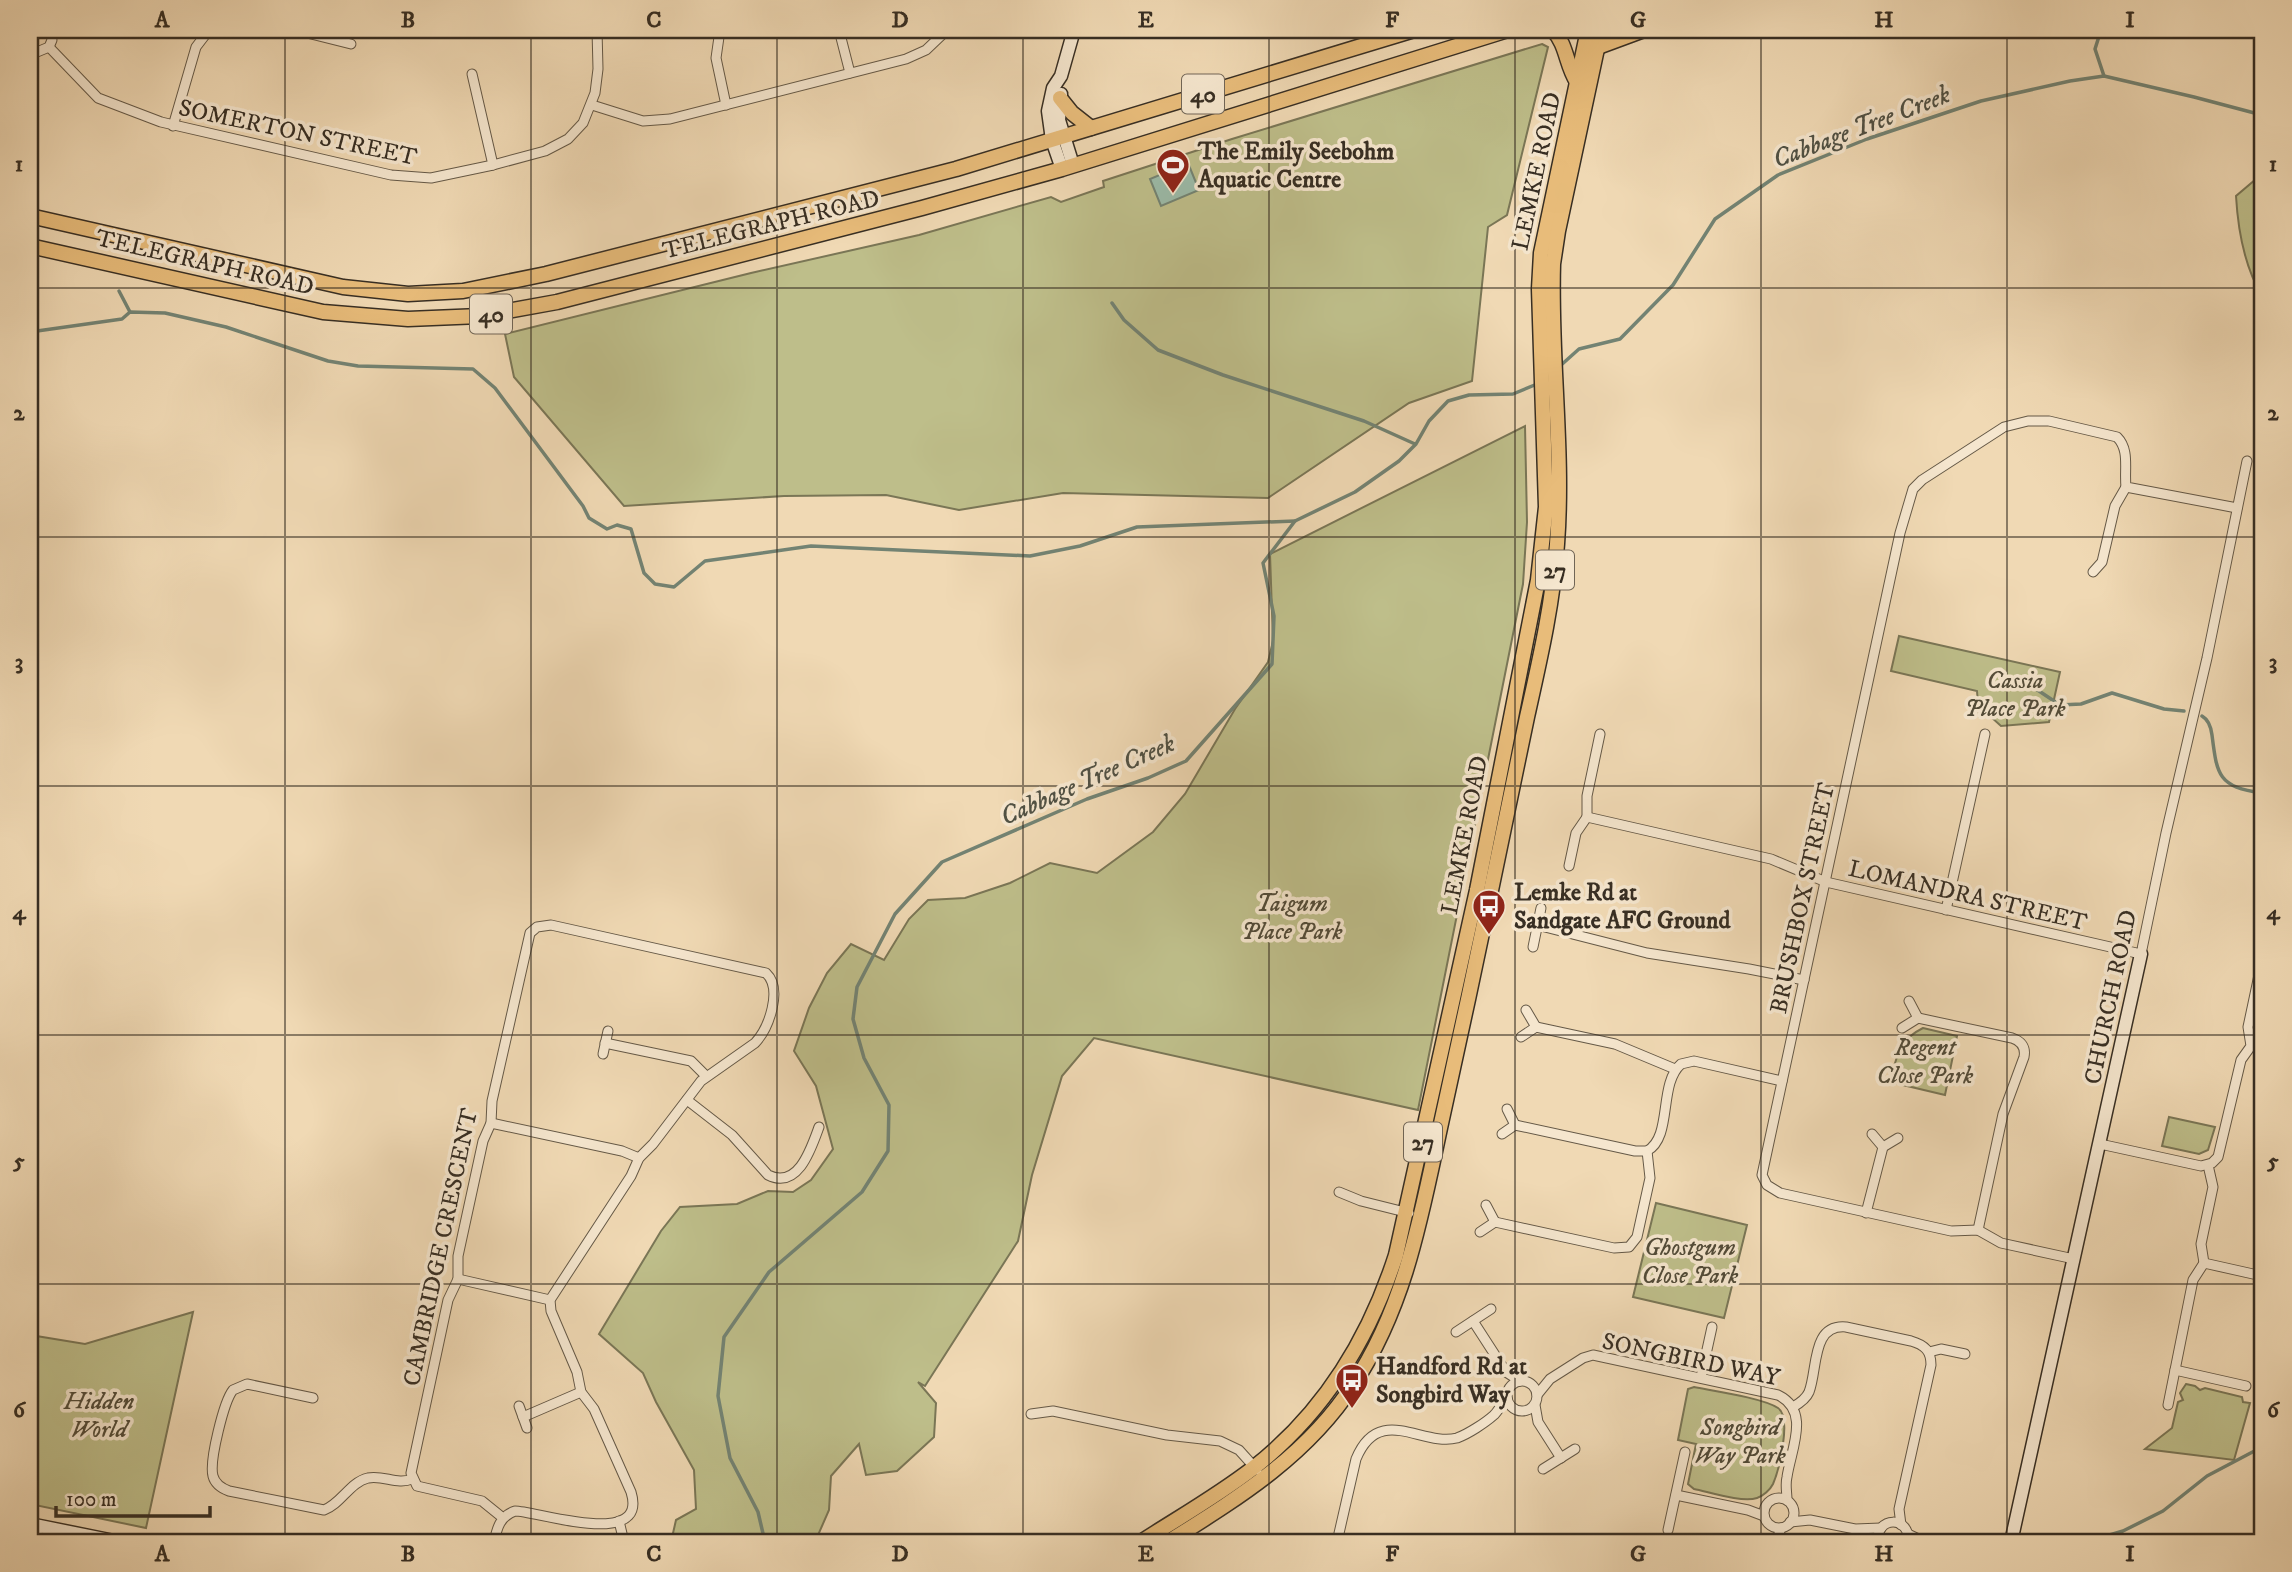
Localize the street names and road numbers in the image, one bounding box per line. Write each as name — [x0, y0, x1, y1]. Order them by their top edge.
road number: 40 — [1182, 74, 1224, 114]
street label: LEMKE ROAD — [1506, 89, 1568, 253]
street label: SOMERTON STREET — [176, 93, 420, 173]
street label: TELEGRAPH ROAD — [660, 184, 883, 266]
street label: TELEGRAPH ROAD — [93, 223, 317, 303]
road number: 40 — [470, 294, 512, 334]
road number: 27 — [1536, 550, 1574, 590]
street label: LEMKE ROAD — [1435, 753, 1495, 917]
street label: BRUSHBOX STREET — [1764, 780, 1842, 1016]
street label: LOMANDRA STREET — [1846, 854, 2090, 938]
street label: CHURCH ROAD — [2078, 907, 2144, 1087]
street label: CAMBRIDGE CRESCENT — [397, 1106, 485, 1389]
road number: 27 — [1404, 1122, 1442, 1162]
street label: SONGBIRD WAY — [1599, 1327, 1783, 1394]

